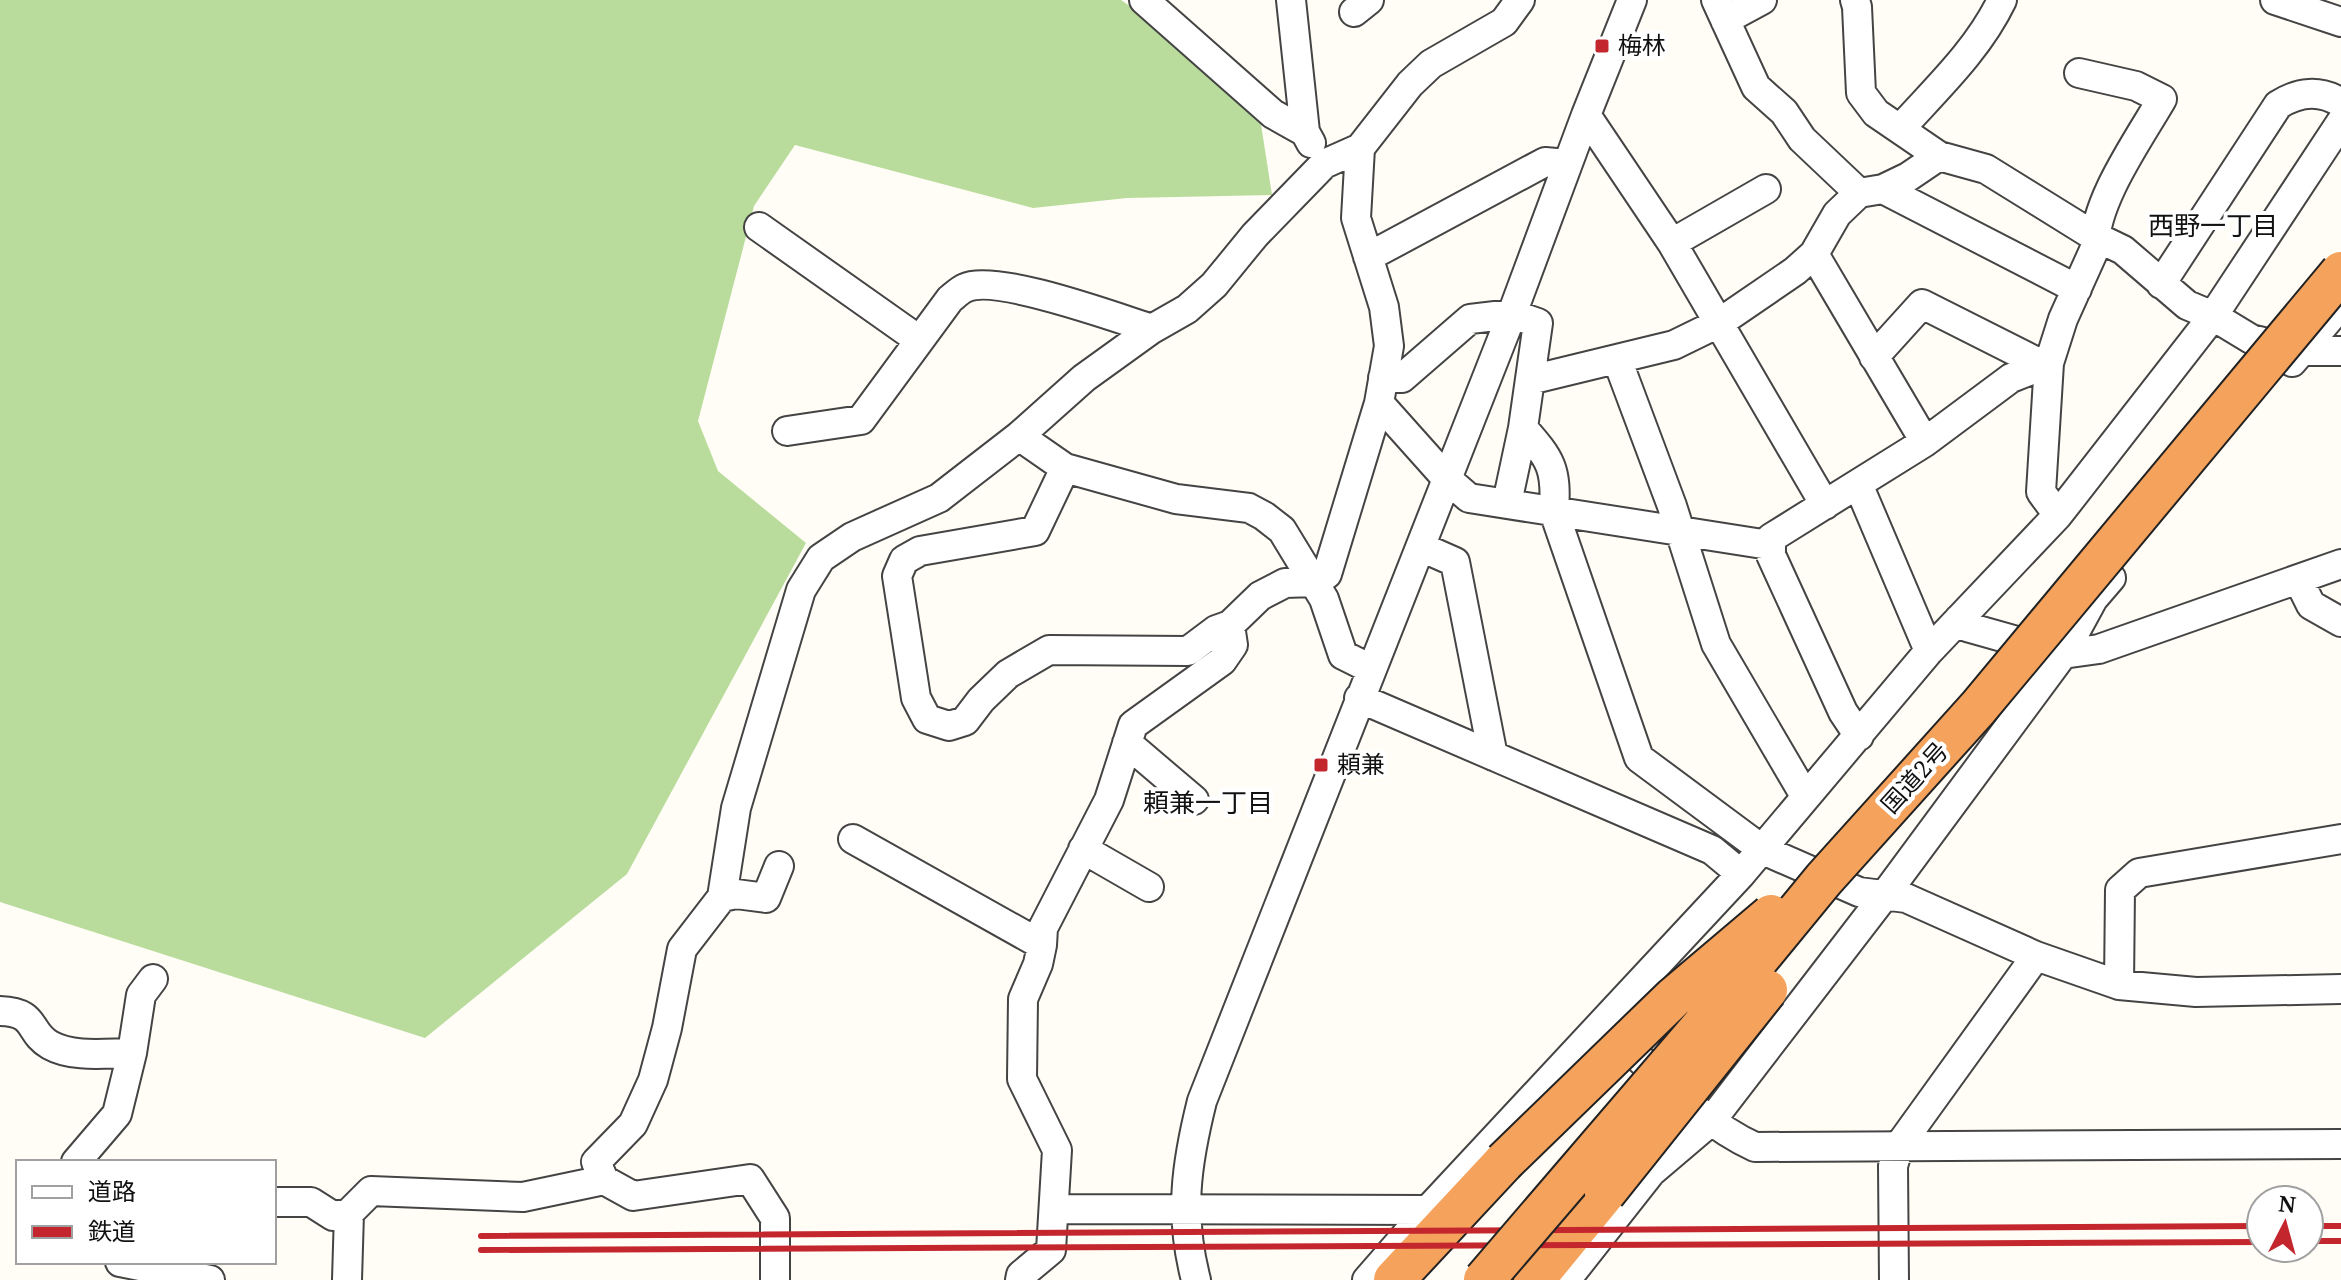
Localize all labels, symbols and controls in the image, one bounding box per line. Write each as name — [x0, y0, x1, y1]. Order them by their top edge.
place label: 梅林 — [1618, 28, 1666, 61]
marker: 梅林 — [1593, 37, 1611, 55]
district label: 西野一丁目 — [2148, 207, 2278, 243]
street label: 国道2号 — [1873, 734, 1955, 820]
place label: 頼兼 — [1337, 747, 1385, 780]
marker: 頼兼 — [1312, 756, 1330, 774]
district label: 頼兼一丁目 — [1143, 784, 1273, 820]
legend — [16, 1160, 276, 1264]
text: 道路 — [88, 1174, 136, 1207]
north arrow — [2245, 1184, 2325, 1264]
text: N — [2277, 1187, 2297, 1219]
text: 鉄道 — [88, 1214, 136, 1247]

